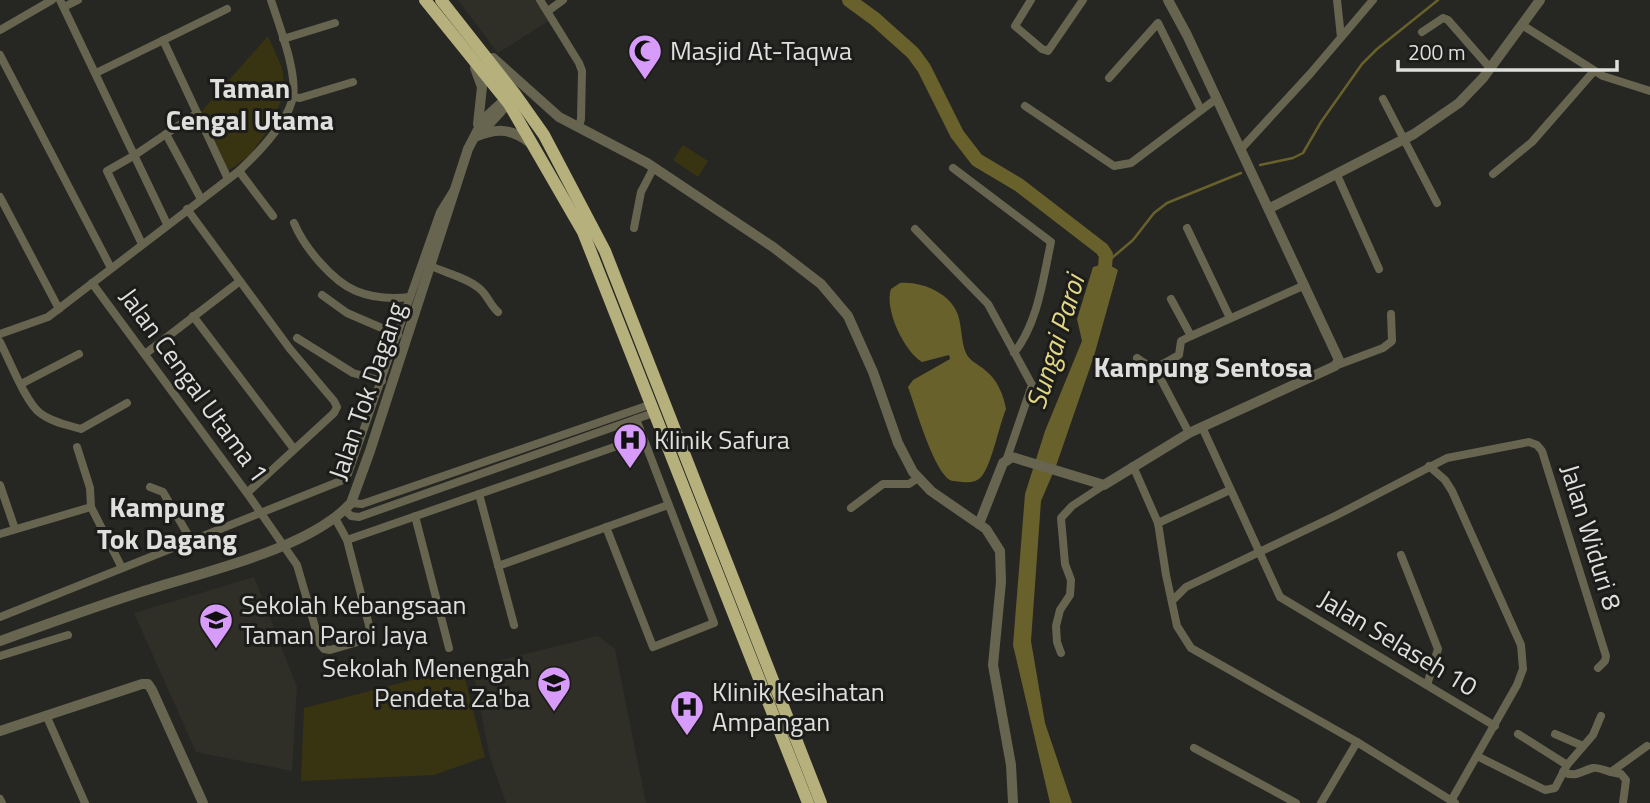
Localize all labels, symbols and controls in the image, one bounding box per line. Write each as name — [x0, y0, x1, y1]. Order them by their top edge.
scale bar — [1398, 28, 1617, 72]
place label: Masjid At-Taqwa — [670, 31, 852, 70]
mosque icon: Masjid At-Taqwa — [626, 32, 664, 81]
text: 200 m — [1408, 36, 1465, 68]
district label: Taman Cengal Utama — [166, 66, 334, 141]
water label: Sungai Paroi — [1014, 266, 1096, 414]
street label: Jalan Cengal Utama 1 — [110, 279, 278, 490]
street label: Jalan Tok Dagang — [318, 297, 415, 485]
district label: Kampung Sentosa — [1093, 345, 1313, 388]
place label: Klinik Safura — [654, 420, 790, 459]
hospital icon: Klinik Safura — [611, 421, 649, 470]
street label: Jalan Widuri 8 — [1551, 459, 1632, 615]
district label: Kampung Tok Dagang — [97, 485, 237, 560]
street label: Jalan Selaseh 10 — [1311, 580, 1485, 706]
place label: Sekolah Kebangsaan Taman Paroi Jaya — [241, 585, 466, 654]
school or university icon: Sekolah Kebangsaan Taman Paroi Jaya — [197, 601, 235, 650]
place label: Sekolah Menengah Pendeta Za'ba — [322, 648, 530, 717]
school or university icon: Sekolah Menengah Pendeta Za'ba — [535, 664, 573, 713]
place label: Klinik Kesihatan Ampangan — [712, 672, 885, 741]
hospital icon: Klinik Kesihatan Ampangan — [668, 688, 706, 737]

